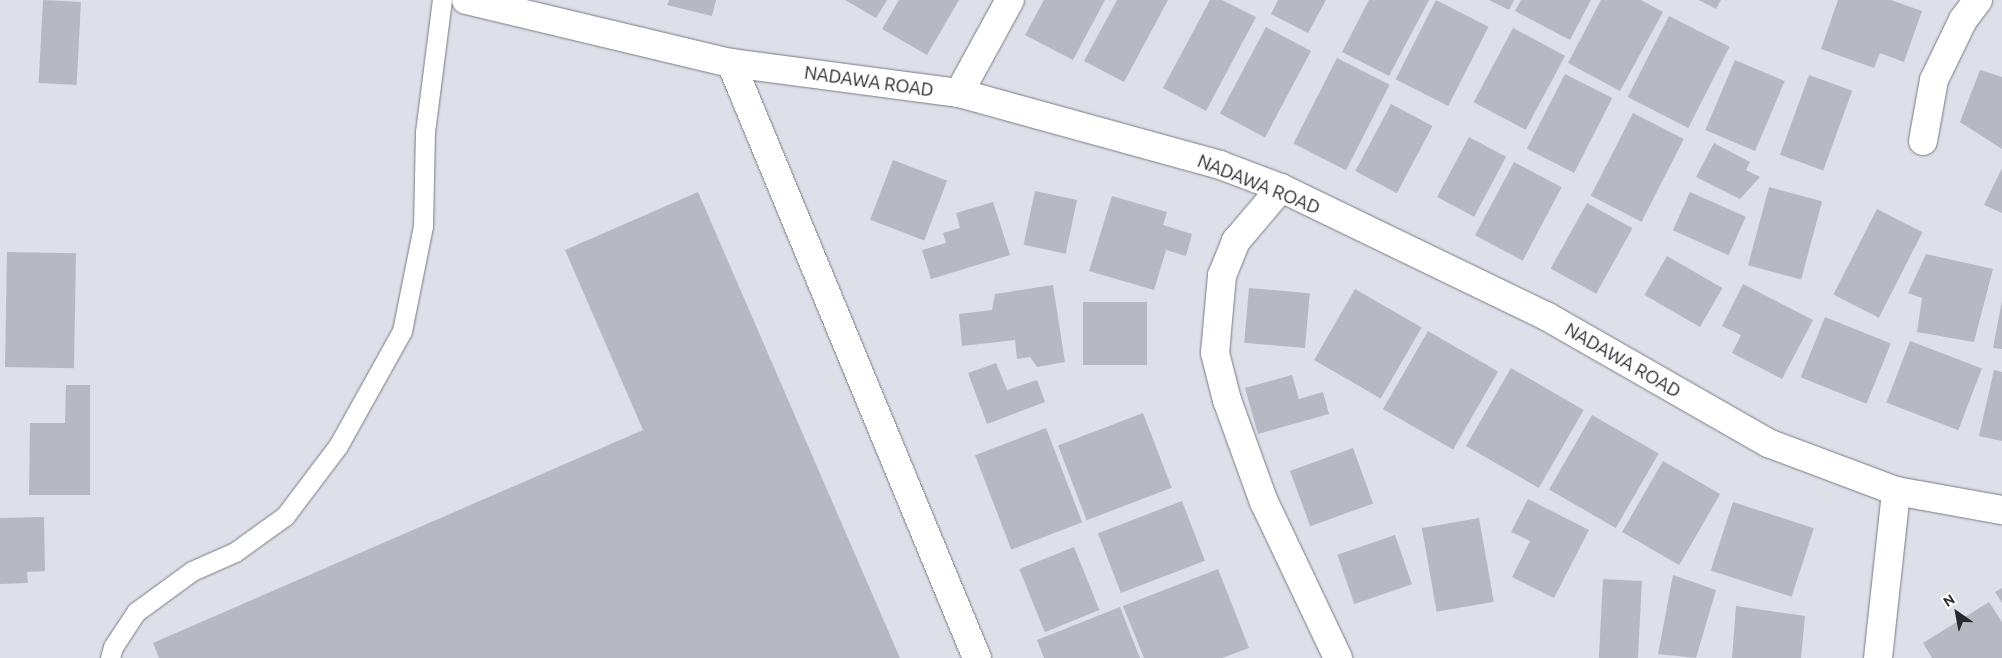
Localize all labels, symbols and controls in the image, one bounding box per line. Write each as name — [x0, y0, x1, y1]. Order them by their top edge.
street label: NADAWA ROAD — [803, 61, 935, 101]
street label: NADAWA ROAD — [1195, 150, 1323, 218]
street label: NADAWA ROAD — [1561, 318, 1685, 402]
north arrow — [1932, 588, 1982, 638]
text: N — [1940, 591, 1958, 610]

